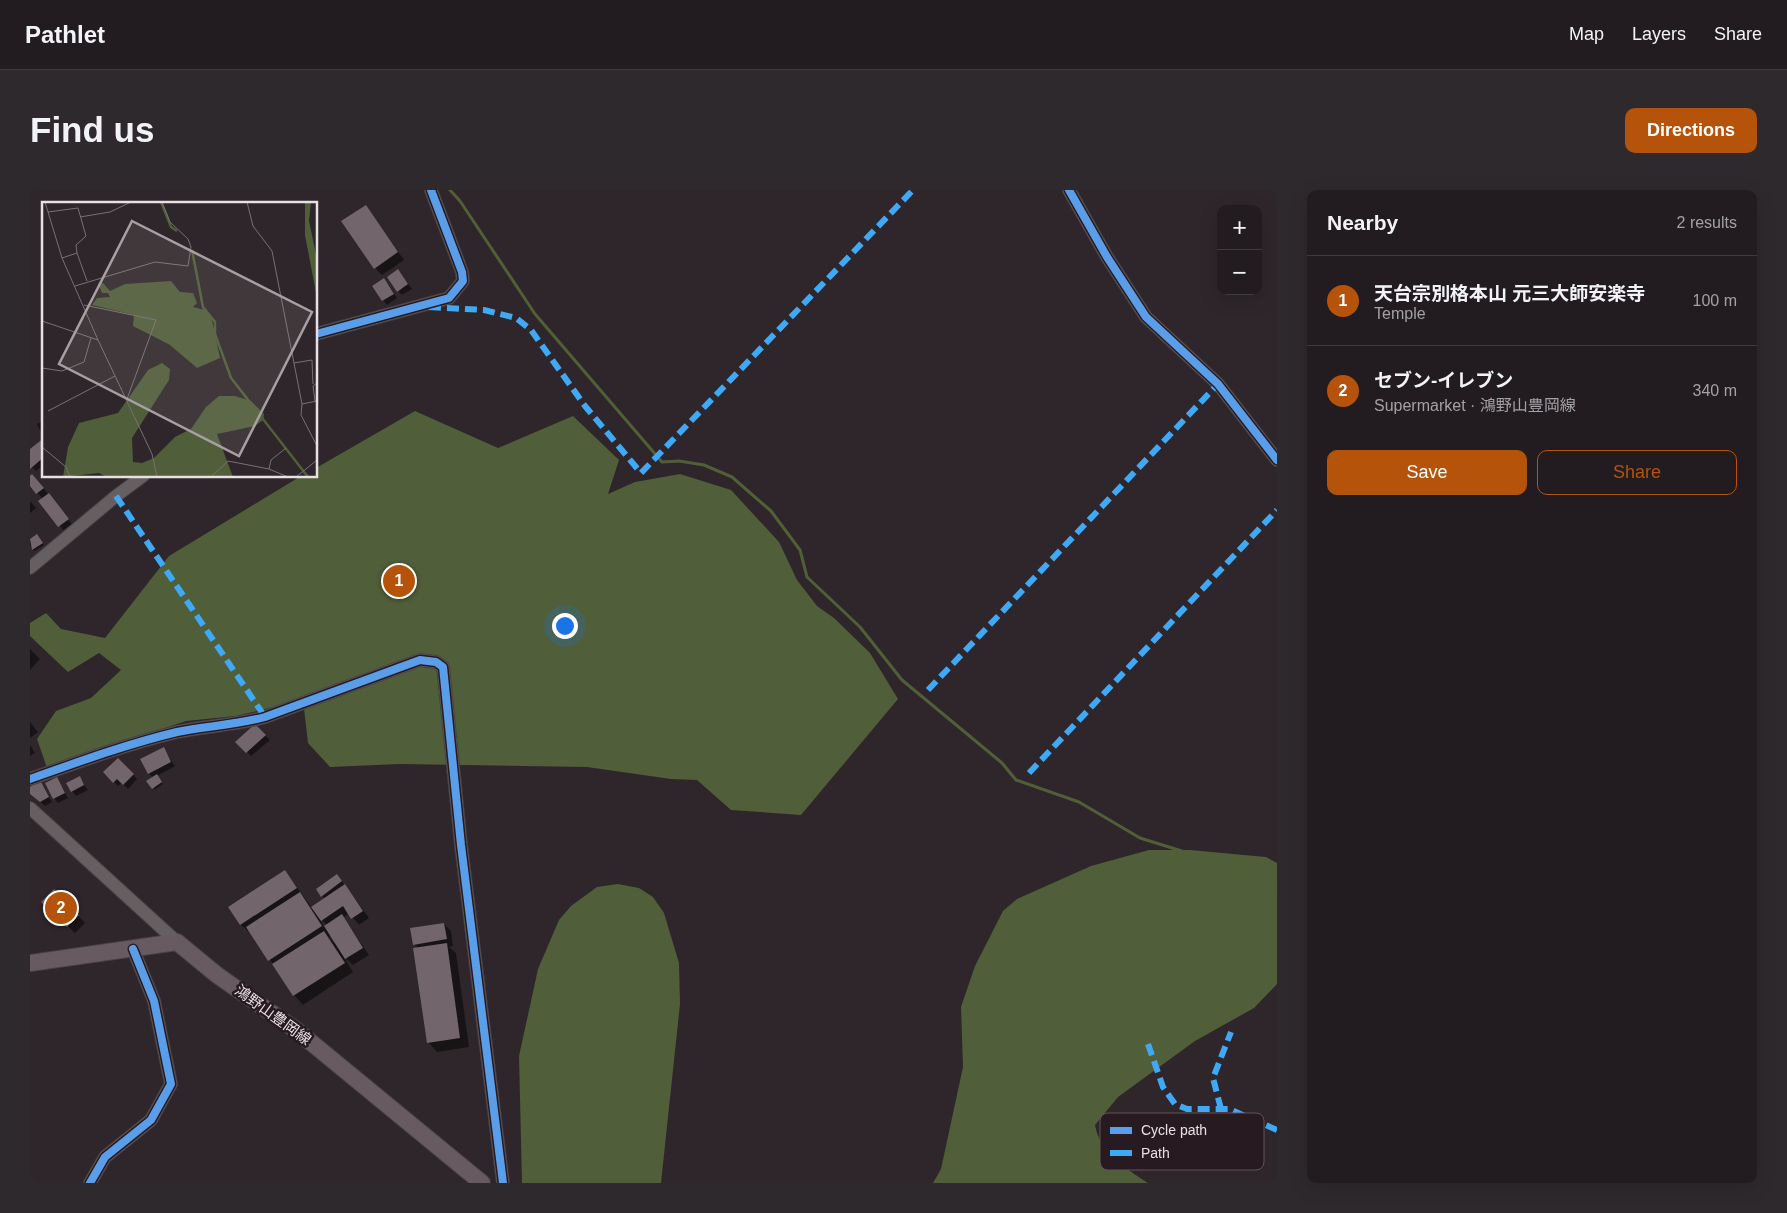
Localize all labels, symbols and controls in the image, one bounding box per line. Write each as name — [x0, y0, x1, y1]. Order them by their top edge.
text: Pathlet — [25, 21, 105, 48]
text: Map — [1569, 24, 1604, 44]
text: Layers — [1632, 24, 1686, 44]
text: Share — [1714, 24, 1762, 44]
button: Directions — [1625, 108, 1757, 153]
text: Find us — [30, 110, 154, 149]
inset map — [42, 202, 318, 478]
map controls — [1217, 205, 1262, 295]
button: + — [1217, 205, 1262, 250]
text: Nearby — [1327, 211, 1398, 234]
text: 2 results — [1677, 214, 1737, 231]
button: − — [1217, 250, 1262, 295]
text: 天台宗別格本山 元三大師安楽寺 — [1374, 283, 1645, 304]
text: 1 — [1339, 292, 1347, 309]
text: 100 m — [1693, 292, 1737, 309]
text: Temple — [1374, 305, 1426, 322]
text: セブン-イレブン — [1374, 370, 1513, 391]
text: 2 — [1339, 382, 1347, 399]
text: 340 m — [1693, 382, 1737, 399]
text: Supermarket · 鴻野山豊岡線 — [1374, 397, 1576, 414]
button: Save — [1327, 450, 1527, 495]
button: Share — [1537, 450, 1737, 495]
pin: 1 — [383, 562, 415, 600]
your location — [552, 613, 578, 639]
pin: 2 — [45, 889, 77, 927]
street label: 鴻野山豊岡線 — [232, 981, 315, 1048]
legend — [1100, 1113, 1264, 1170]
text: Cycle path — [1141, 1122, 1207, 1138]
text: Path — [1141, 1145, 1170, 1161]

